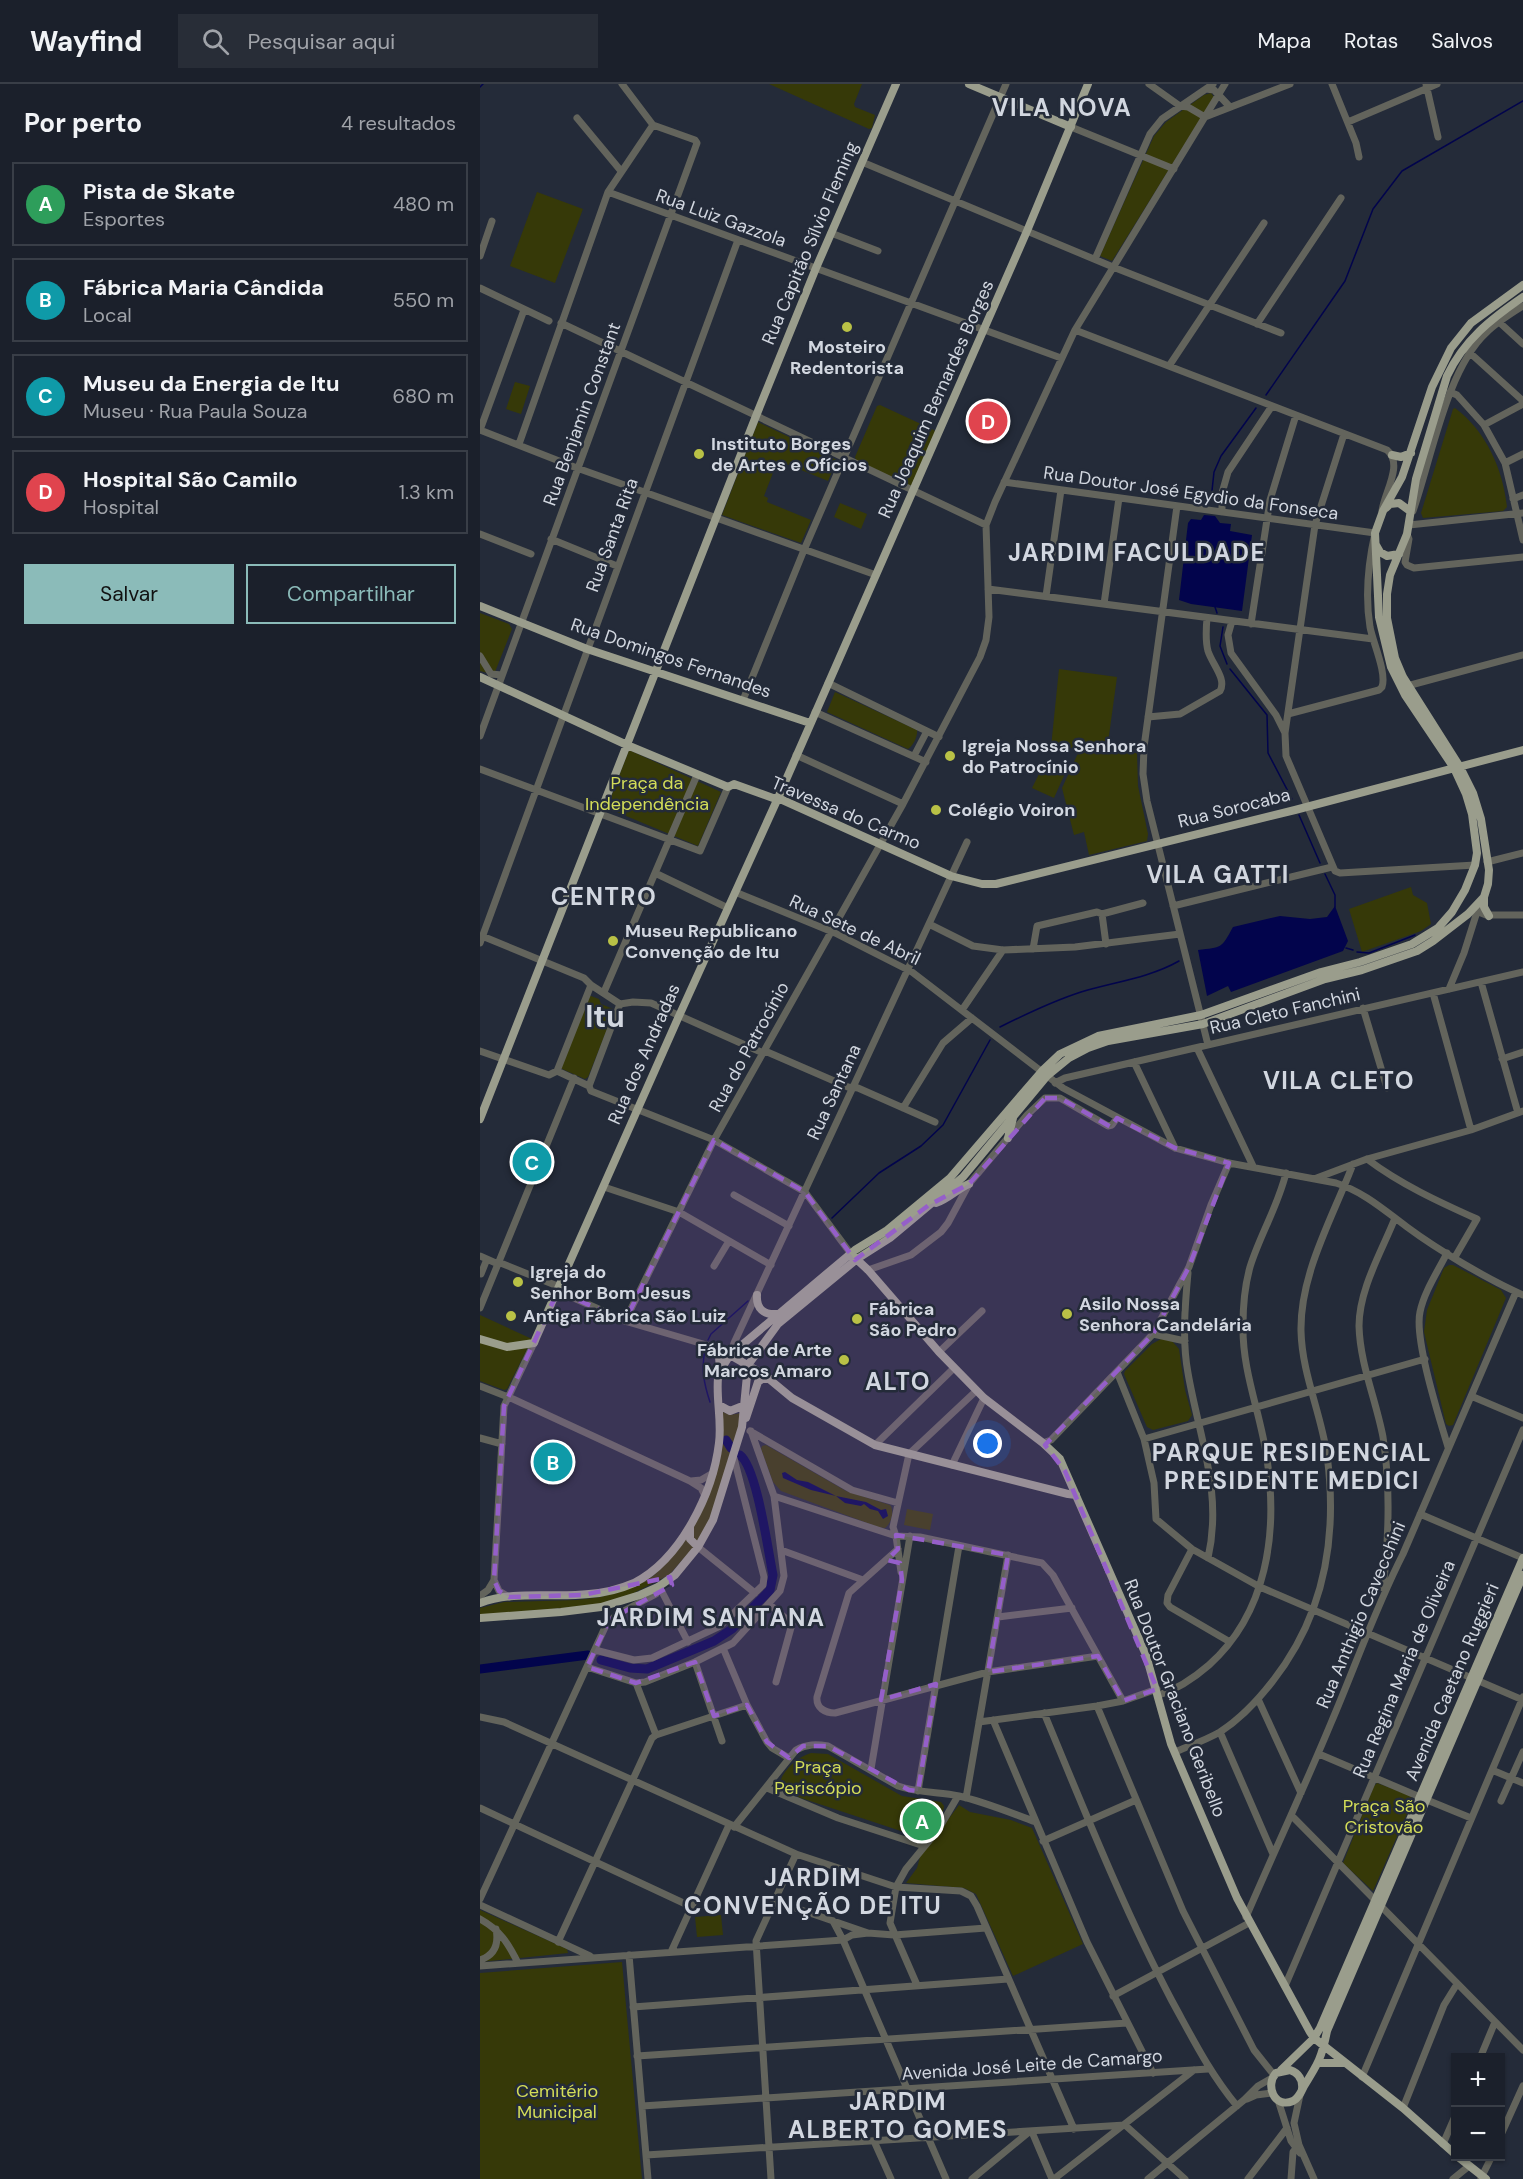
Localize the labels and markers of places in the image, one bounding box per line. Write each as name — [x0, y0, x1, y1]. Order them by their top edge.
marker: Mosteiro Redentorista — [840, 320, 854, 334]
place label: Mosteiro Redentorista — [790, 335, 904, 380]
pin: D — [968, 398, 1008, 444]
place label: Instituto Borges de Artes e Ofícios — [711, 432, 867, 477]
marker: Instituto Borges de Artes e Ofícios — [692, 447, 706, 461]
place label: Igreja Nossa Senhora do Patrocínio — [962, 734, 1146, 779]
marker: Igreja Nossa Senhora do Patrocínio — [943, 749, 957, 763]
place label: Colégio Voiron — [948, 798, 1075, 822]
marker: Colégio Voiron — [929, 803, 943, 817]
place label: Museu Republicano Convenção de Itu — [625, 919, 797, 964]
marker: Museu Republicano Convenção de Itu — [606, 934, 620, 948]
pin: C — [512, 1140, 552, 1184]
place label: Igreja do Senhor Bom Jesus — [530, 1260, 691, 1305]
marker: Igreja do Senhor Bom Jesus — [511, 1275, 525, 1289]
place label: Asilo Nossa Senhora Candelária — [1079, 1292, 1252, 1337]
place label: Fábrica São Pedro — [869, 1297, 957, 1342]
place label: Antiga Fábrica São Luiz — [523, 1304, 726, 1328]
marker: Asilo Nossa Senhora Candelária — [1060, 1307, 1074, 1321]
marker: Antiga Fábrica São Luiz — [504, 1309, 518, 1323]
marker: Fábrica São Pedro — [850, 1312, 864, 1326]
place label: Fábrica de Arte Marcos Amaro — [697, 1338, 832, 1383]
marker: Fábrica de Arte Marcos Amaro — [837, 1353, 851, 1367]
pin: B — [534, 1440, 572, 1484]
pin: A — [902, 1798, 942, 1844]

